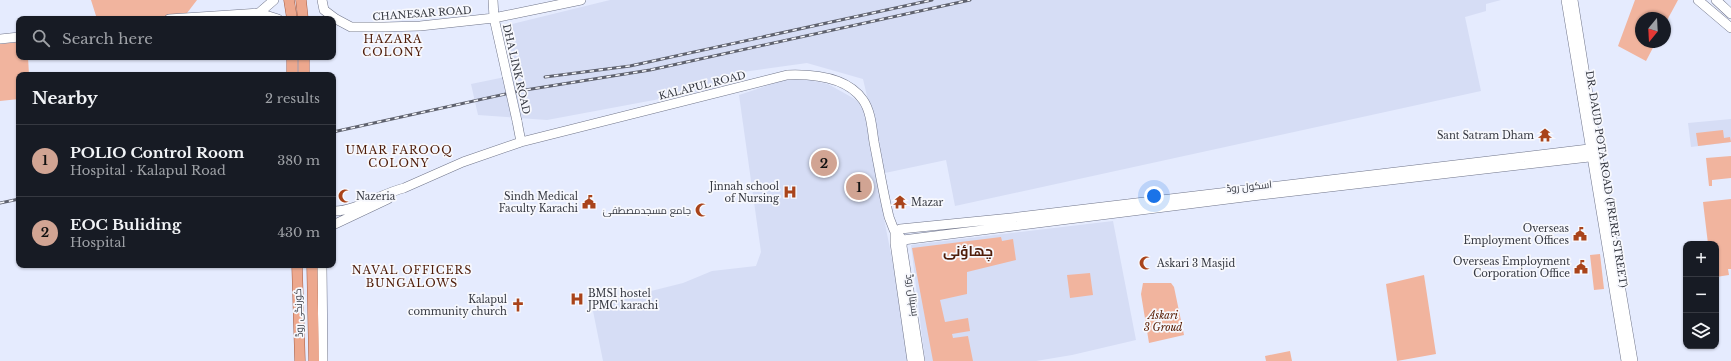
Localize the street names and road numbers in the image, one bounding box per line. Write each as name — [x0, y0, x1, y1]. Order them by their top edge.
street label: CHANESAR ROAD — [372, 4, 472, 23]
street label: DHA LINK ROAD — [500, 23, 533, 116]
street label: KALAPUL ROAD — [657, 68, 747, 103]
street label: DR. DAUD POTA ROAD (FRERE STREET) — [1583, 70, 1630, 289]
street label: اسکول روڈ — [1226, 178, 1272, 195]
street label: ہسپتال روڈ — [903, 273, 922, 317]
street label: کورنگی روڈ — [291, 288, 306, 338]

